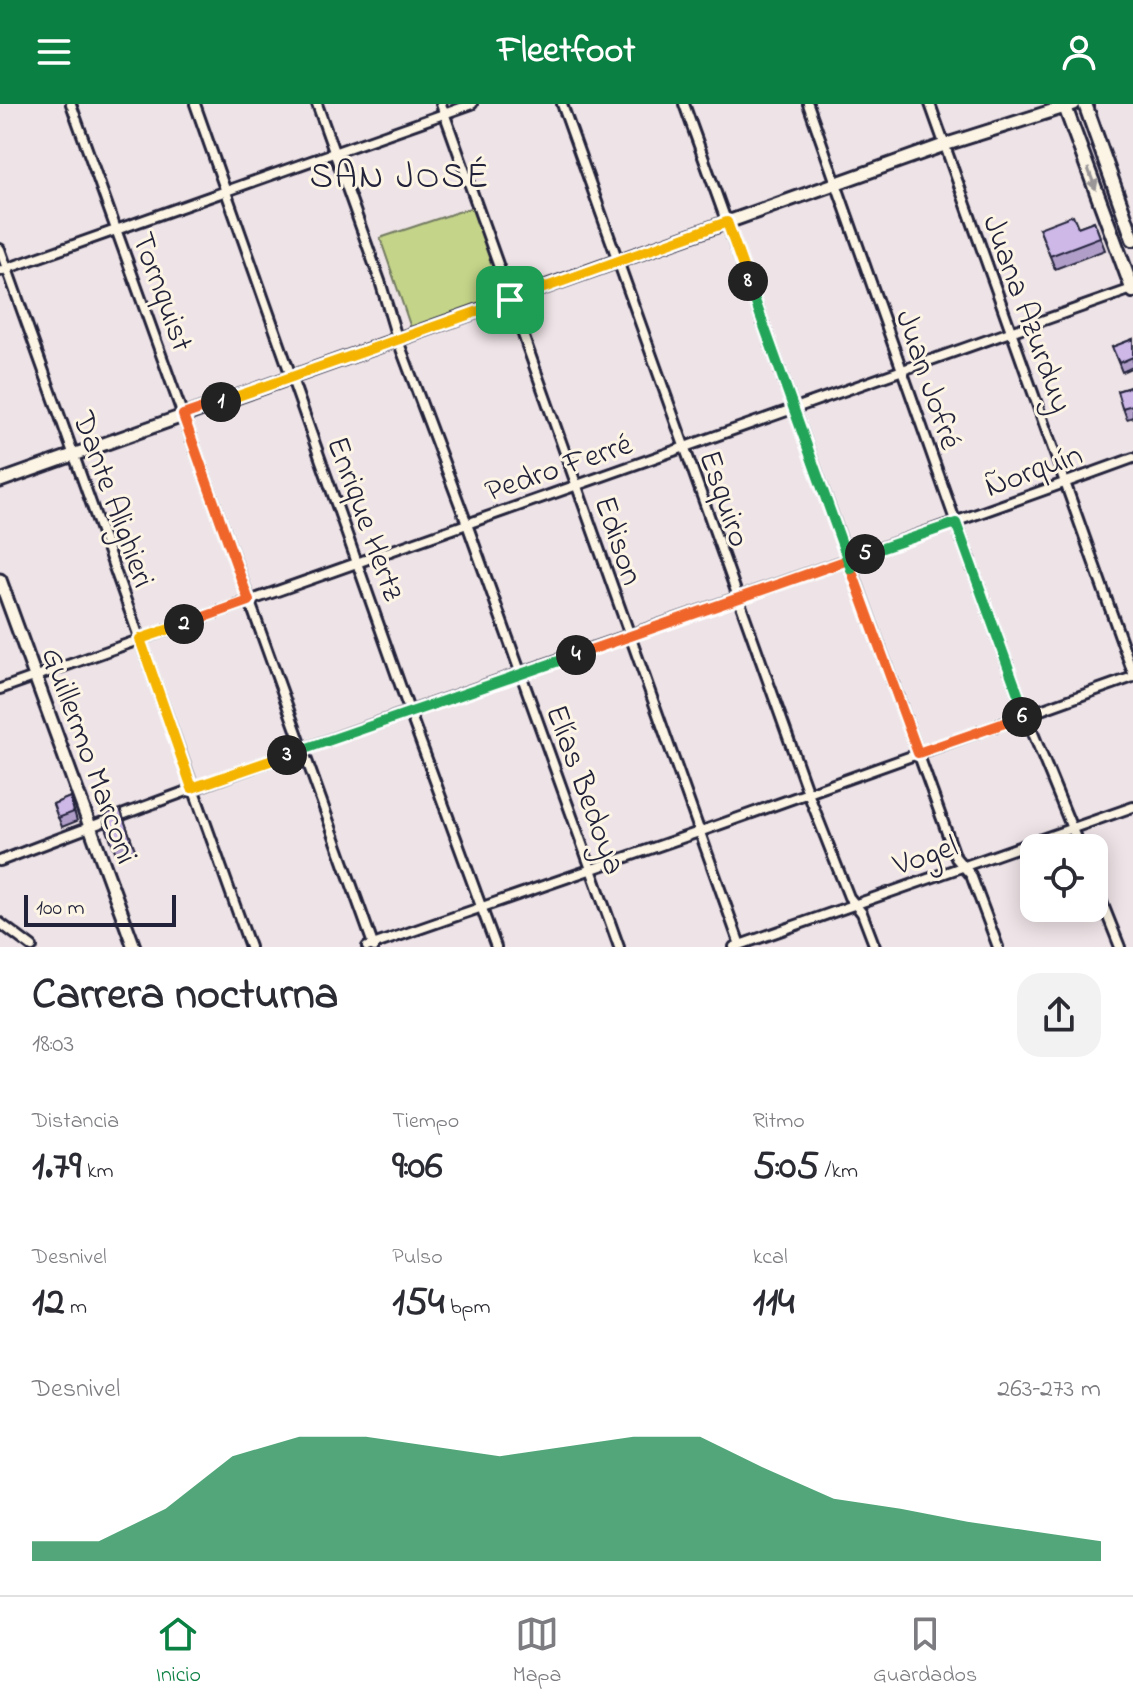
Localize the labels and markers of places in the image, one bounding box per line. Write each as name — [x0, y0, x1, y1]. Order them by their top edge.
pin: 8 — [728, 261, 768, 301]
pin — [476, 266, 544, 334]
pin: 1 — [201, 382, 241, 422]
pin: 5 — [845, 534, 885, 574]
pin: 2 — [164, 604, 204, 644]
pin: 4 — [556, 635, 596, 675]
pin: 6 — [1002, 697, 1042, 737]
pin: 3 — [267, 735, 307, 775]

